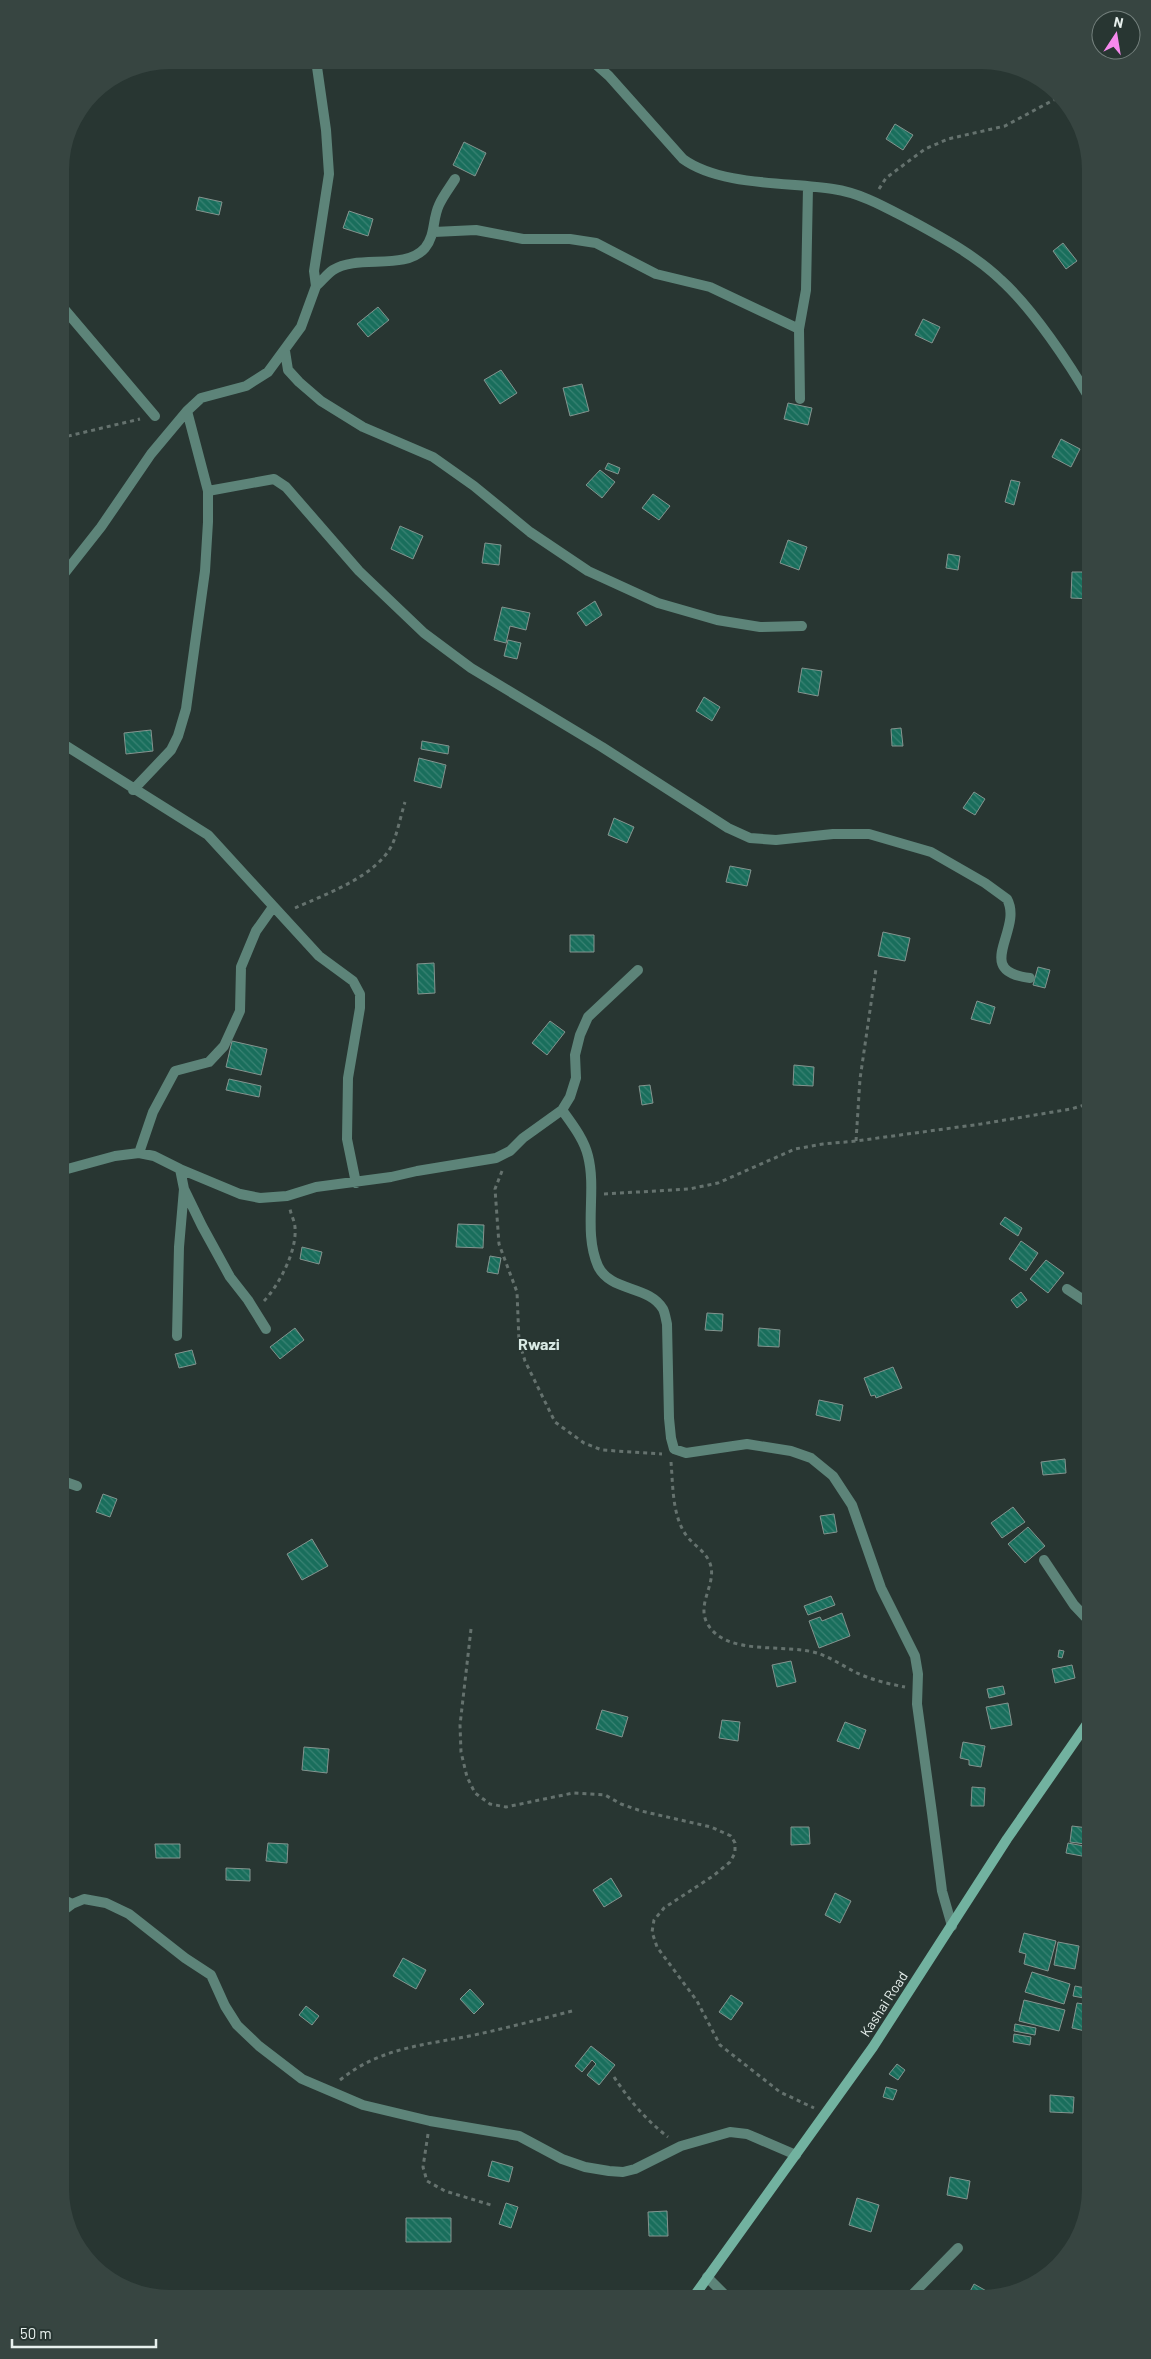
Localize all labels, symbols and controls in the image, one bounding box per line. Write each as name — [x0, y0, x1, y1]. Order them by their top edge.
north arrow — [1091, 10, 1141, 60]
text: N — [1112, 13, 1125, 31]
district label: Rwazi — [518, 1334, 560, 1353]
street label: Kashai Road — [856, 1968, 911, 2040]
scale bar — [12, 2316, 156, 2348]
text: 50 m — [20, 2324, 52, 2342]

